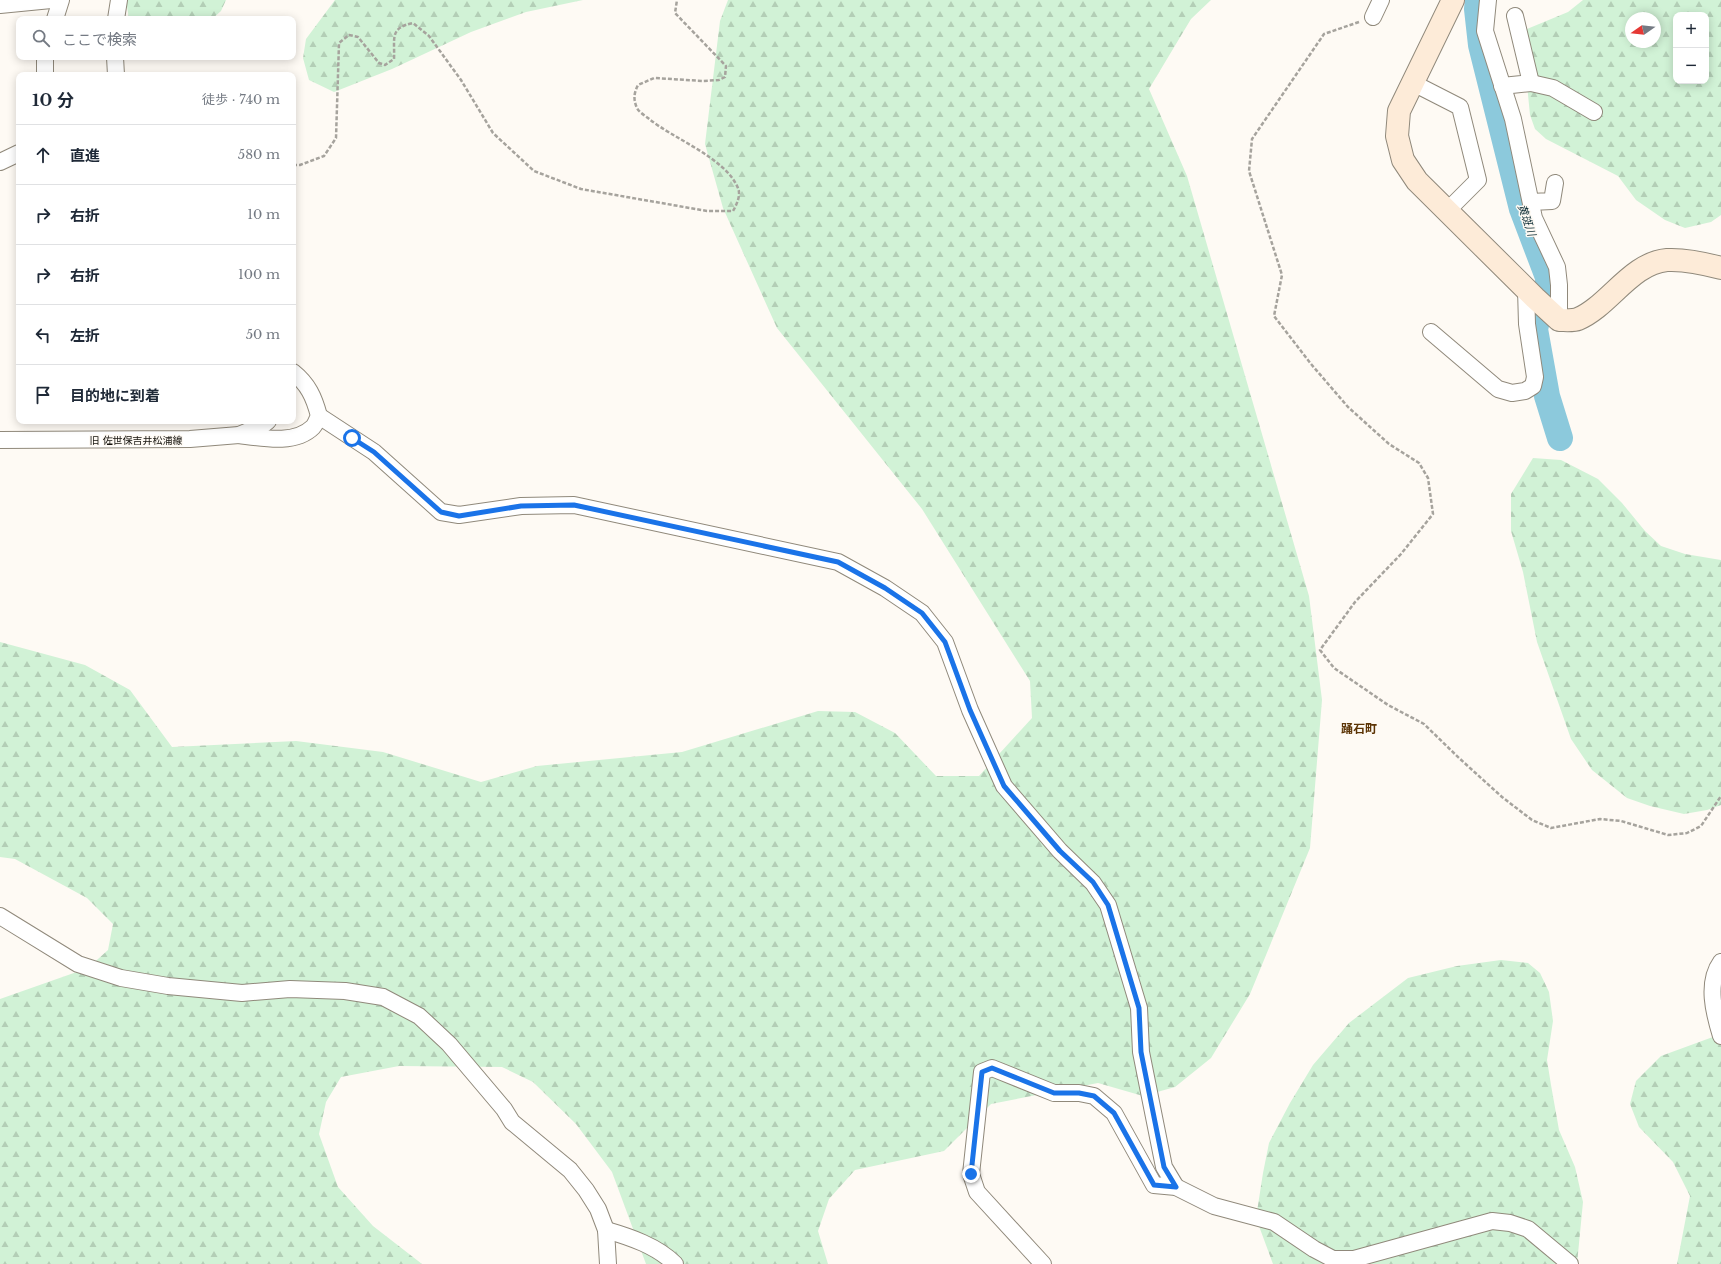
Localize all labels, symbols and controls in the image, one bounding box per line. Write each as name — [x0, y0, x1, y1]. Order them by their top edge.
north arrow — [1625, 12, 1661, 48]
map controls — [1673, 12, 1709, 84]
button: + — [1673, 12, 1709, 48]
search box — [16, 16, 296, 60]
icon: search — [30, 27, 52, 49]
text: ここで検索 — [62, 30, 137, 49]
button: − — [1673, 48, 1709, 84]
text: 10 分 — [32, 90, 74, 111]
text: 徒歩 · 740 m — [202, 91, 280, 108]
icon: ahead — [32, 144, 54, 166]
text: 直進 — [70, 146, 100, 165]
text: 580 m — [238, 146, 280, 163]
water label: 黄斑川 — [1515, 202, 1539, 239]
icon: right — [32, 204, 54, 226]
text: 右折 — [70, 206, 100, 225]
text: 10 m — [247, 206, 280, 223]
icon: right — [32, 264, 54, 286]
text: 右折 — [70, 266, 100, 285]
text: 100 m — [238, 266, 280, 283]
icon: left — [32, 324, 54, 346]
text: 左折 — [70, 326, 100, 345]
text: 50 m — [246, 326, 280, 343]
icon: arrive — [32, 384, 54, 406]
text: 目的地に到着 — [70, 386, 160, 405]
route start — [343, 429, 361, 447]
street label: 旧 佐世保吉井松浦線 — [90, 434, 182, 447]
district label: 踊石町 — [1341, 721, 1377, 736]
route end — [962, 1165, 980, 1183]

